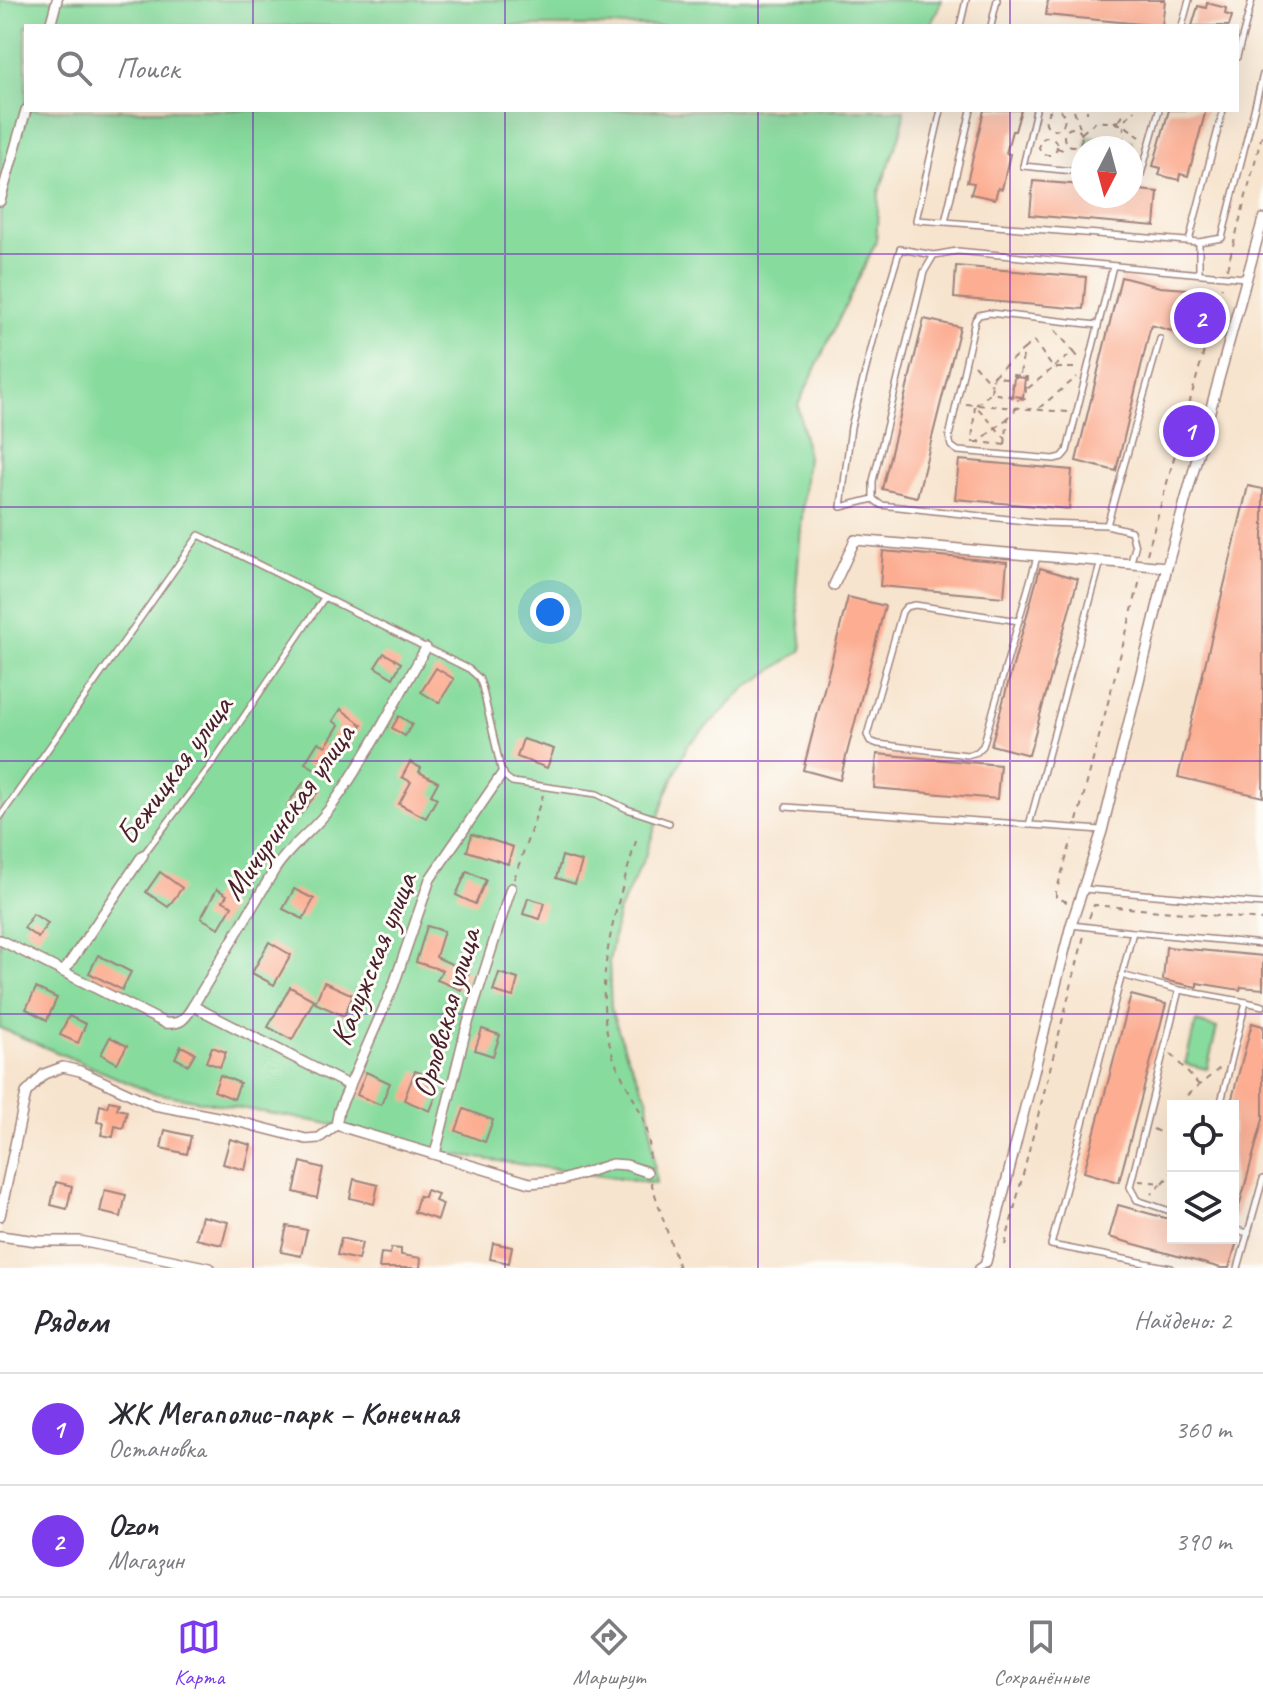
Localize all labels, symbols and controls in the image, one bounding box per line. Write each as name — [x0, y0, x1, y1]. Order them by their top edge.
search box — [24, 24, 1239, 112]
icon: search — [52, 46, 96, 90]
text: Поиск — [116, 49, 179, 87]
north arrow — [1071, 136, 1143, 208]
pin: 2 — [1174, 288, 1226, 348]
pin: 1 — [1163, 401, 1215, 461]
your location — [530, 592, 570, 632]
street label: Бежицкая улица — [106, 686, 243, 853]
street label: Мичуринская улица — [212, 714, 365, 908]
street label: Калужская улица — [320, 865, 427, 1052]
street label: Орловская улица — [402, 921, 491, 1102]
map controls — [1167, 1100, 1239, 1244]
button: locate — [1167, 1100, 1239, 1172]
button: layers — [1167, 1172, 1239, 1244]
text: Рядом — [32, 1299, 108, 1342]
text: Найдено: 2 — [1134, 1304, 1231, 1337]
text: ЖК Мегаполис-парк – Конечная — [108, 1394, 459, 1432]
text: 1 — [52, 1413, 64, 1446]
text: 360 m — [1175, 1413, 1231, 1446]
text: Остановка — [108, 1432, 205, 1465]
text: Ozon — [108, 1506, 158, 1544]
text: 2 — [52, 1525, 64, 1558]
text: 390 m — [1175, 1525, 1231, 1558]
text: Магазин — [108, 1544, 184, 1577]
tab: Карта — [174, 1615, 224, 1691]
tab: Маршрут — [573, 1615, 645, 1691]
tab: Сохранённые — [993, 1615, 1089, 1691]

